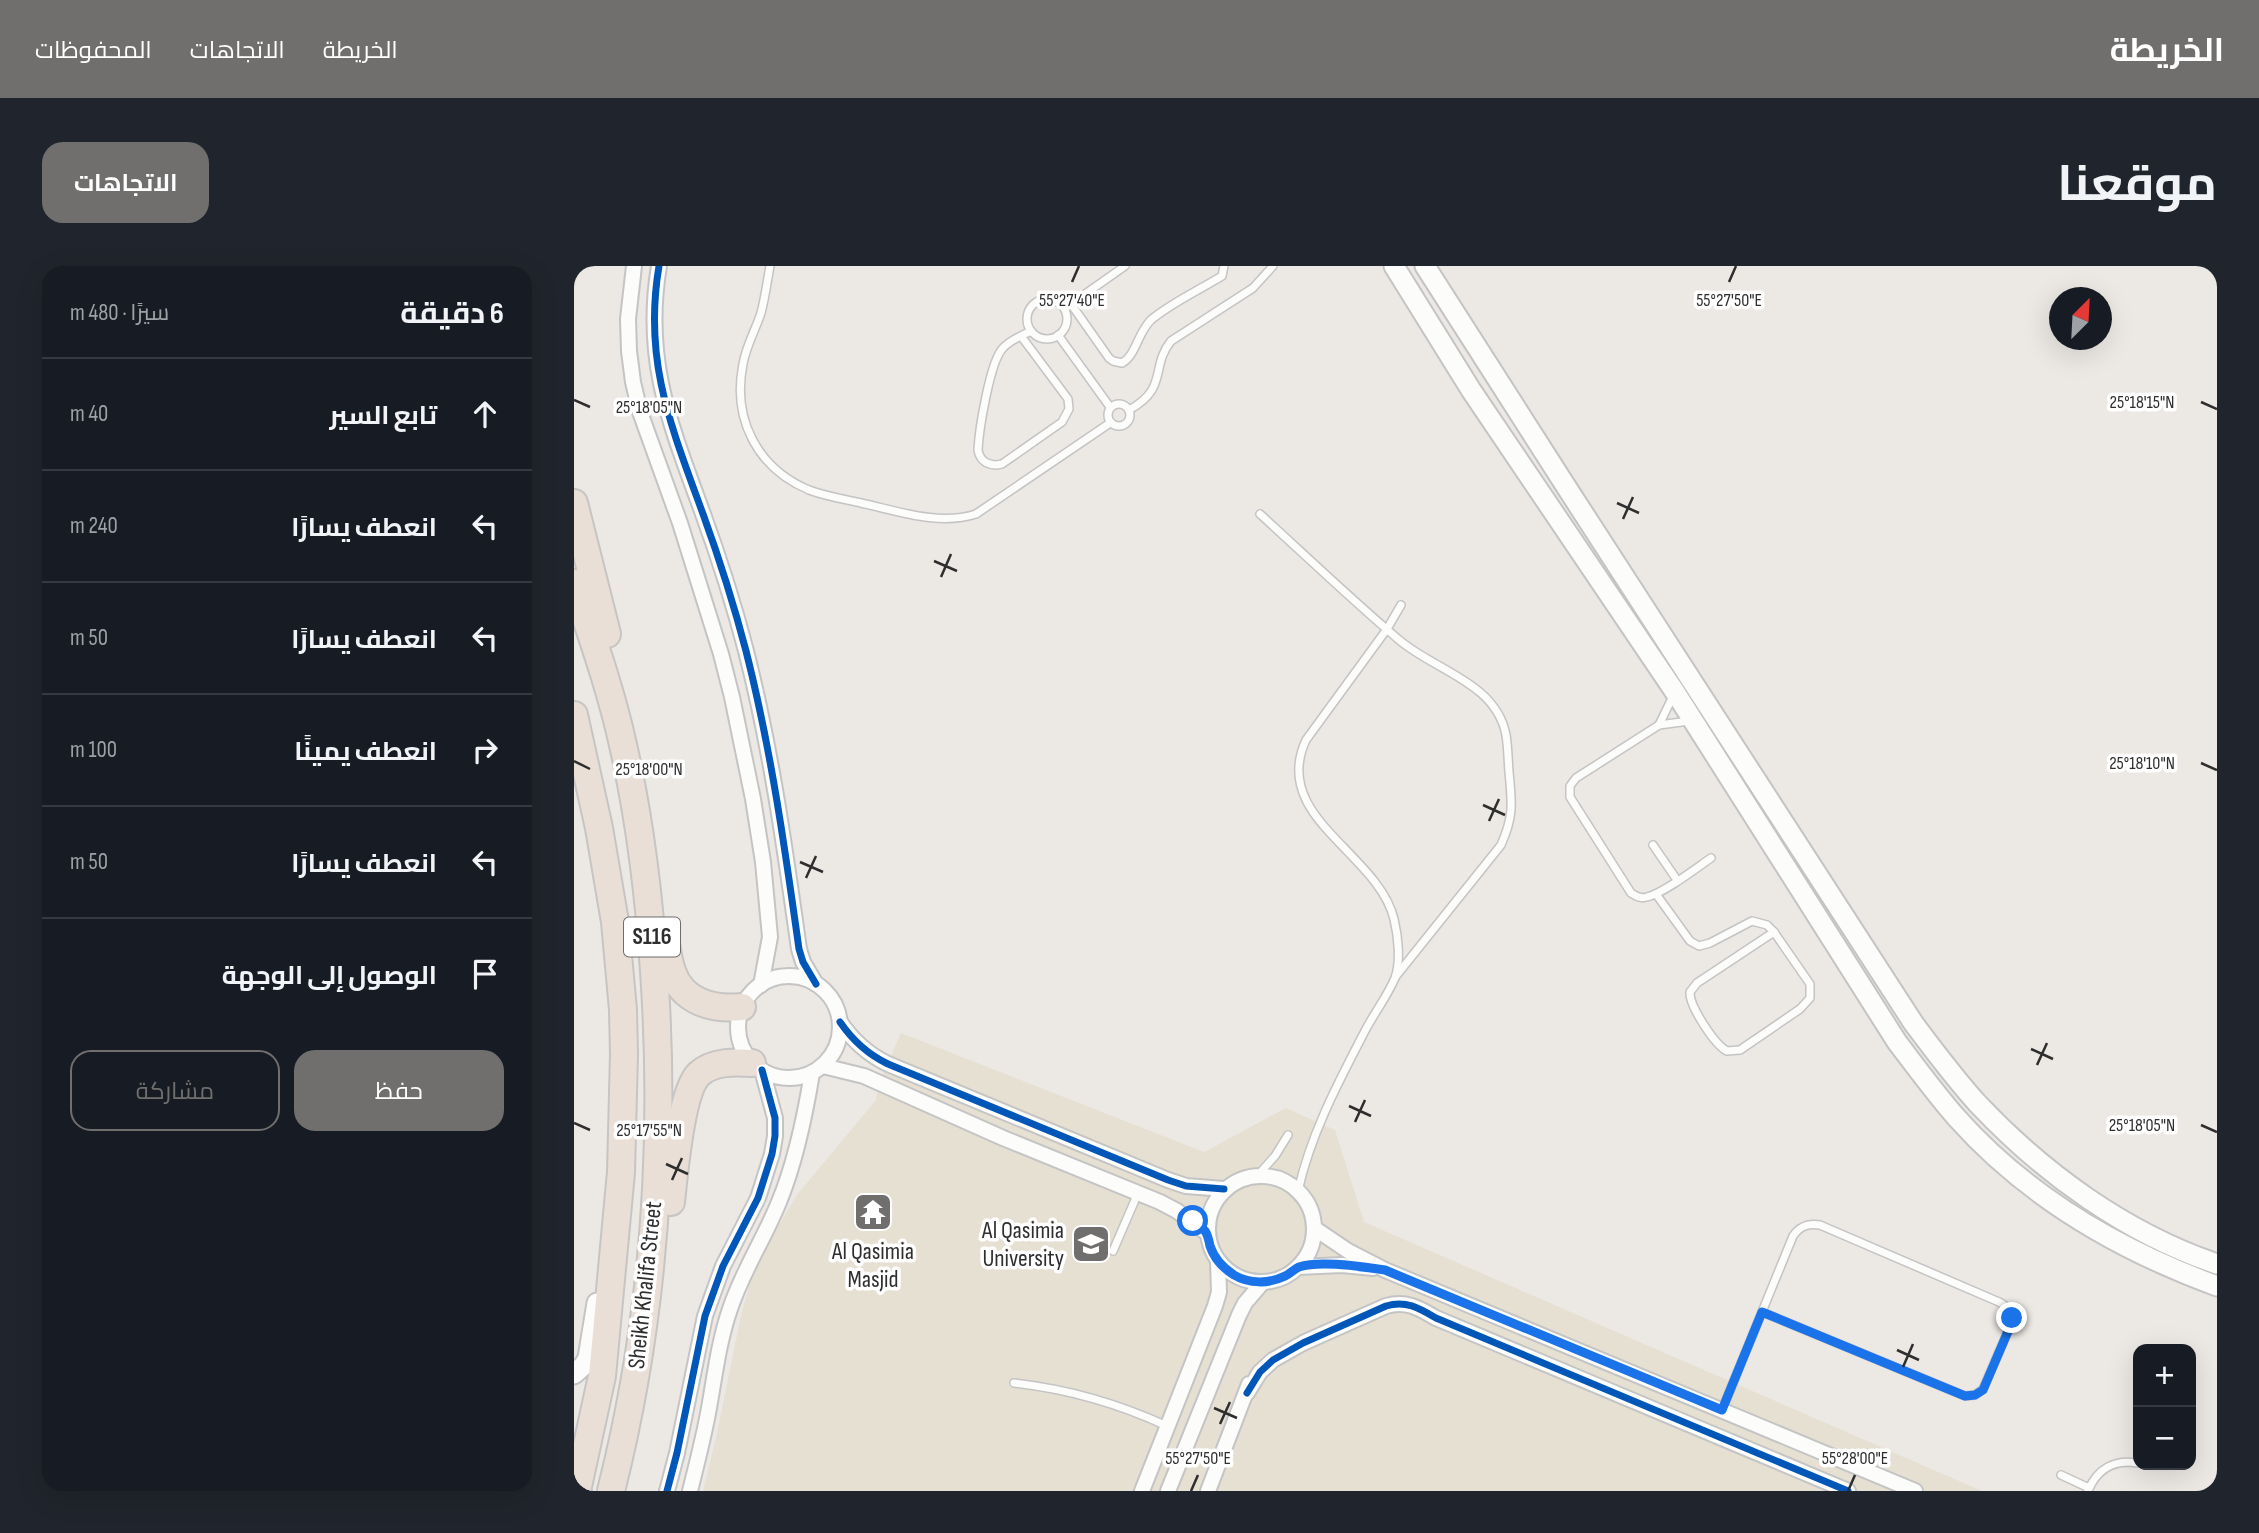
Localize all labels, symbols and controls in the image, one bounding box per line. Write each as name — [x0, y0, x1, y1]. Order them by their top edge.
text: الخريطة — [2110, 31, 2224, 71]
text: المحفوظات — [35, 36, 152, 65]
text: الاتجاهات — [190, 36, 285, 65]
text: الخريطة — [323, 36, 398, 65]
button: الاتجاهات — [42, 142, 209, 223]
text: موقعنا — [2057, 156, 2217, 215]
north arrow — [2049, 287, 2112, 350]
text: 55°27'40"E — [1039, 290, 1105, 311]
text: 55°27'50"E — [1696, 290, 1762, 311]
text: 6 دقيقة — [400, 296, 504, 332]
text: سيرًا · 480 m — [70, 299, 169, 327]
text: 25°18'15"N — [2110, 392, 2174, 413]
icon: ahead — [466, 395, 504, 433]
text: 25°18'05"N — [616, 397, 682, 418]
text: 40 m — [70, 400, 108, 428]
text: تابع السير — [330, 401, 437, 432]
icon: left — [466, 507, 504, 545]
text: 240 m — [70, 512, 118, 540]
text: انعطف يسارًا — [291, 513, 437, 544]
icon: left — [466, 619, 504, 657]
text: 50 m — [70, 624, 108, 652]
text: انعطف يسارًا — [291, 625, 437, 656]
icon: right — [466, 731, 504, 769]
text: 100 m — [70, 736, 117, 764]
text: انعطف يمينًا — [294, 737, 437, 768]
text: 25°18'10"N — [2109, 753, 2175, 774]
text: 25°18'00"N — [615, 759, 683, 780]
icon: left — [466, 843, 504, 881]
text: 50 m — [70, 848, 108, 876]
text: انعطف يسارًا — [291, 849, 437, 880]
road number: S116 — [624, 918, 680, 957]
icon: arrive — [466, 955, 504, 993]
text: الوصول إلى الوجهة — [222, 961, 437, 992]
button: مشاركة — [70, 1050, 280, 1131]
button: حفظ — [294, 1050, 504, 1131]
text: 25°18'05"N — [2109, 1115, 2175, 1136]
text: 25°17'55"N — [616, 1120, 682, 1141]
temple icon: Al Qasimia Masjid — [852, 1191, 894, 1233]
street label: Sheikh Khalifa Street — [622, 1200, 668, 1370]
route start — [1177, 1205, 1208, 1236]
place label: Al Qasimia University — [981, 1216, 1064, 1273]
school or university icon: Al Qasimia University — [1070, 1223, 1112, 1265]
place label: Al Qasimia Masjid — [831, 1237, 914, 1294]
route end — [1996, 1302, 2027, 1333]
map controls — [2133, 1344, 2196, 1470]
button: + — [2133, 1344, 2196, 1407]
button: − — [2133, 1407, 2196, 1470]
text: 55°27'50"E — [1165, 1448, 1231, 1469]
text: 55°28'00"E — [1822, 1448, 1888, 1469]

